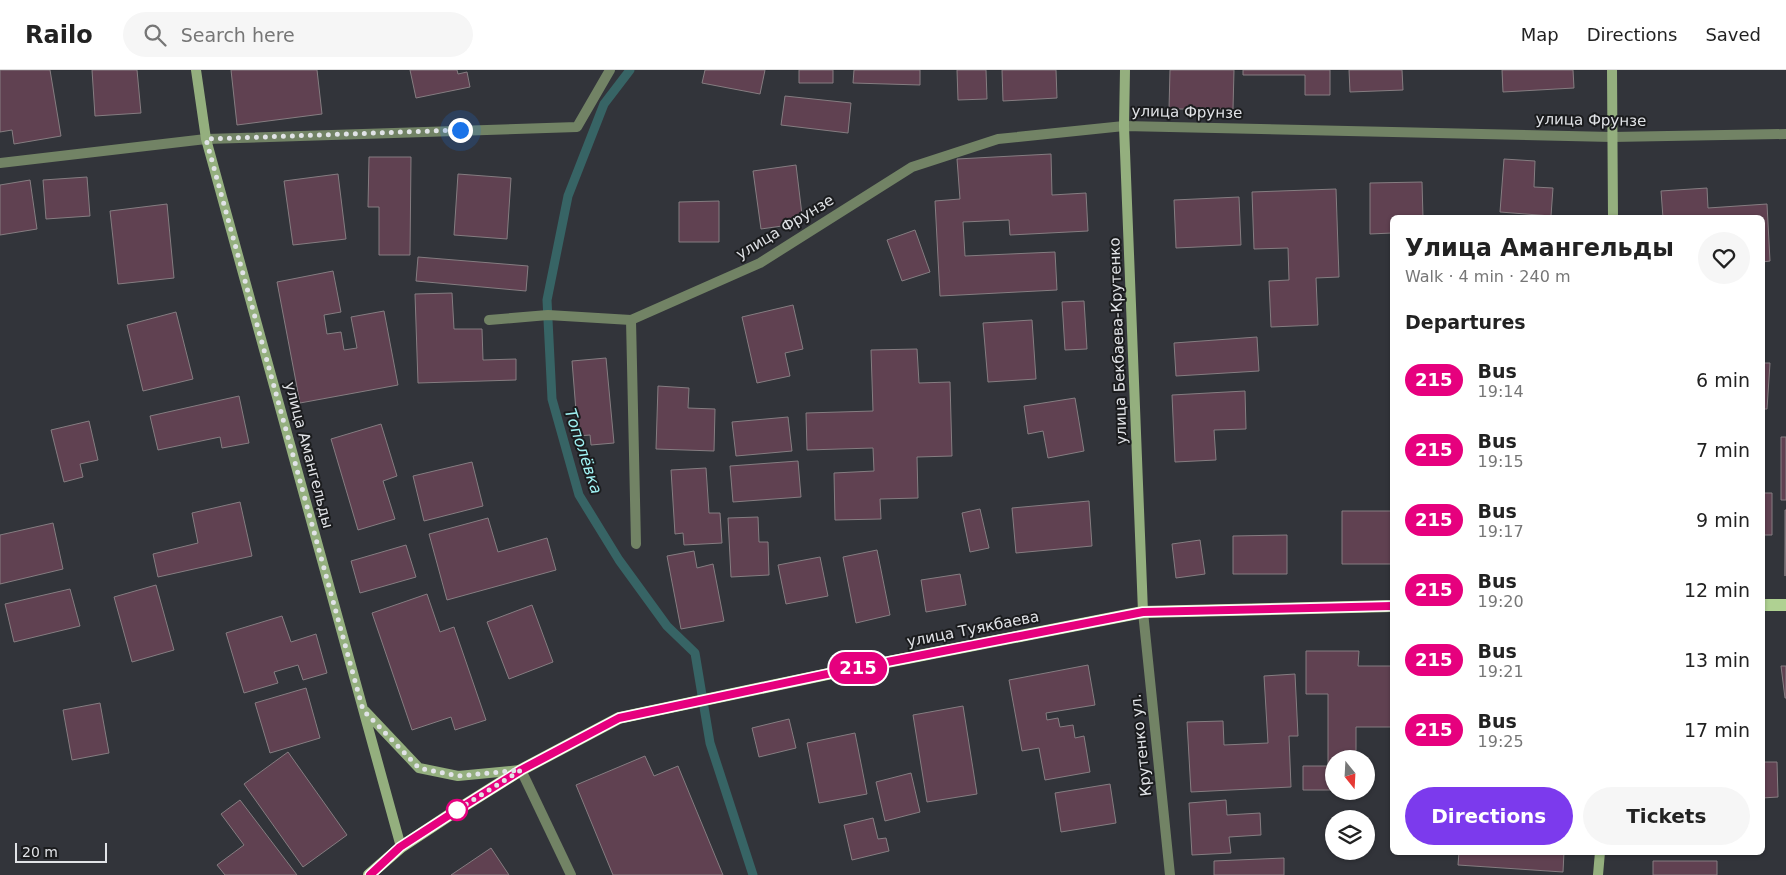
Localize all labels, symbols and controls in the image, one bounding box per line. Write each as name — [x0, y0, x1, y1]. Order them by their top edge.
search box — [123, 12, 473, 57]
text: Railo — [25, 21, 93, 49]
icon: search — [141, 21, 169, 49]
text: Search here — [181, 24, 295, 46]
text: Map — [1521, 24, 1559, 45]
text: Directions — [1587, 24, 1677, 45]
text: Saved — [1705, 24, 1761, 45]
street label: улица Фрунзе — [1131, 102, 1243, 122]
street label: улица Фрунзе — [1535, 110, 1647, 130]
your location — [448, 118, 473, 143]
street label: улица Фрунзе — [733, 191, 837, 263]
button: heart — [1698, 232, 1750, 284]
text: Улица Амангельды — [1405, 234, 1674, 262]
street label: улица Бекбаева-Крутенко — [1105, 237, 1131, 445]
text: Walk · 4 min · 240 m — [1405, 267, 1570, 286]
text: Departures — [1405, 311, 1526, 333]
text: Bus — [1478, 360, 1517, 382]
text: 215 — [1415, 369, 1453, 390]
text: 6 min — [1696, 369, 1750, 391]
street label: улица Амангельды — [281, 380, 337, 530]
text: 19:14 — [1478, 382, 1524, 401]
water label: Тополёвка — [561, 406, 606, 496]
text: Bus — [1478, 430, 1517, 452]
text: 215 — [1415, 439, 1453, 460]
text: 7 min — [1696, 439, 1750, 461]
text: 19:15 — [1478, 452, 1524, 471]
text: Bus — [1478, 500, 1517, 522]
text: 215 — [1415, 509, 1453, 530]
text: 9 min — [1696, 509, 1750, 531]
text: 19:17 — [1478, 522, 1524, 541]
text: Bus — [1478, 570, 1517, 592]
text: 215 — [1415, 579, 1453, 600]
text: 12 min — [1684, 579, 1750, 601]
text: 19:20 — [1478, 592, 1524, 611]
street label: улица Туякбаева — [905, 607, 1041, 651]
text: Bus — [1478, 640, 1517, 662]
text: 215 — [1415, 649, 1453, 670]
text: 13 min — [1684, 649, 1750, 671]
line badge: 215 — [829, 652, 887, 684]
text: 215 — [839, 657, 877, 678]
text: 19:21 — [1478, 662, 1524, 681]
street label: Крутенко ул. — [1127, 693, 1155, 797]
text: Bus — [1478, 710, 1517, 732]
text: 215 — [1415, 719, 1453, 740]
text: 17 min — [1684, 719, 1750, 741]
text: 19:25 — [1478, 732, 1524, 751]
north arrow — [1325, 750, 1375, 800]
map controls — [1325, 750, 1375, 860]
button: Directions — [1405, 787, 1573, 845]
button: Tickets — [1583, 787, 1750, 845]
unlabelled marker — [446, 799, 468, 821]
button: layers — [1325, 810, 1375, 860]
scale bar — [15, 840, 108, 863]
text: 20 m — [22, 844, 58, 860]

